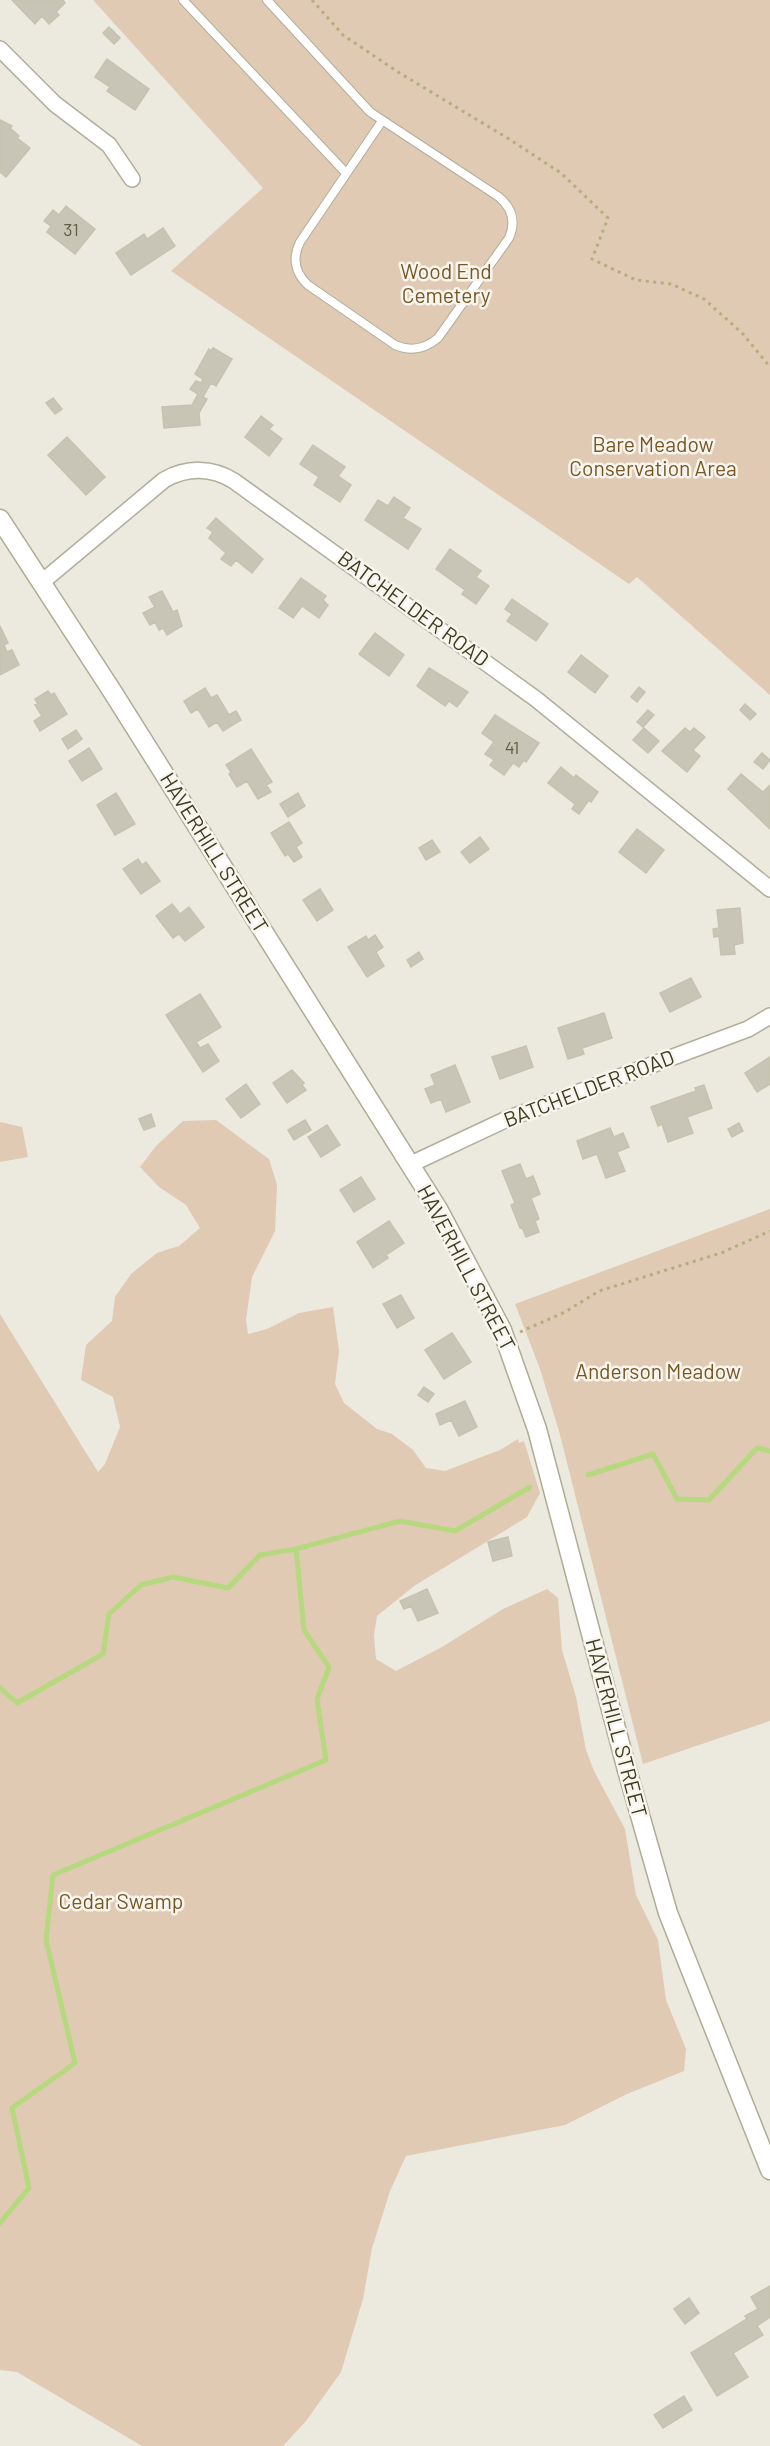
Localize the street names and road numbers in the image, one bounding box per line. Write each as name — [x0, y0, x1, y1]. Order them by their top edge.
street label: BATCHELDER ROAD — [334, 545, 494, 671]
street label: HAVERHILL STREET — [156, 767, 275, 937]
street label: BATCHELDER ROAD — [500, 1044, 677, 1132]
street label: HAVERHILL STREET — [413, 1180, 522, 1355]
street label: HAVERHILL STREET — [582, 1635, 653, 1820]

